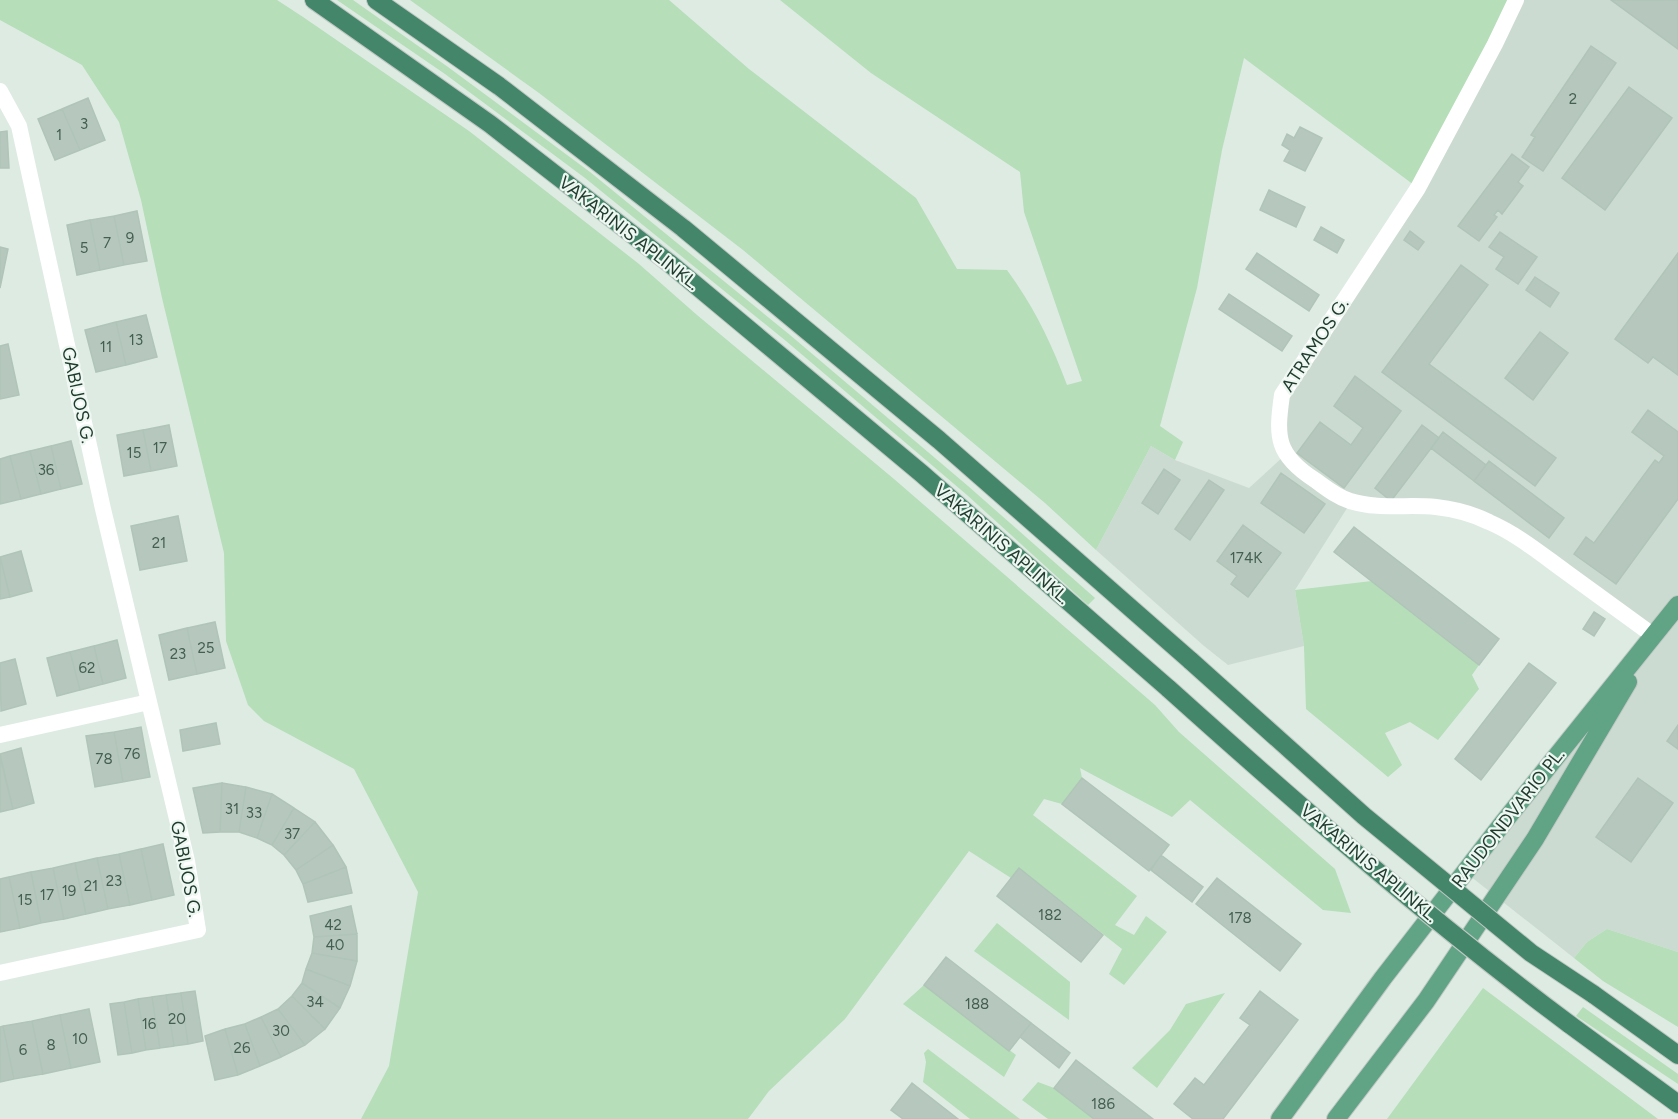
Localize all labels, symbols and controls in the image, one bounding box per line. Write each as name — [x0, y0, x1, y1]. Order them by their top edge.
house number: 2 — [1569, 90, 1577, 108]
house number: 3 — [80, 115, 88, 133]
house number: 1 — [56, 126, 62, 144]
street label: VAKARINIS APLINKL. — [554, 171, 704, 295]
house number: 9 — [126, 229, 134, 247]
house number: 7 — [103, 234, 111, 252]
house number: 5 — [80, 239, 88, 257]
street label: ATRAMOS G. — [1277, 294, 1353, 396]
house number: 13 — [129, 331, 143, 349]
house number: 11 — [100, 338, 112, 356]
street label: GABIJOS G. — [57, 345, 99, 445]
house number: 17 — [153, 439, 167, 457]
house number: 15 — [127, 444, 141, 462]
house number: 36 — [38, 461, 55, 479]
street label: VAKARINIS APLINKL. — [930, 479, 1074, 609]
house number: 21 — [152, 534, 166, 552]
house number: 174K — [1230, 549, 1263, 567]
house number: 25 — [197, 639, 215, 657]
house number: 23 — [170, 645, 186, 663]
house number: 62 — [79, 659, 95, 677]
street label: RAUDONDVARIO PL. — [1447, 744, 1569, 892]
house number: 76 — [124, 745, 141, 763]
house number: 78 — [95, 750, 113, 768]
street label: VAKARINIS APLINKL. — [1296, 799, 1442, 927]
house number: 31 — [225, 800, 239, 818]
house number: 33 — [246, 804, 262, 822]
street label: GABIJOS G. — [166, 819, 206, 919]
house number: 37 — [284, 825, 300, 843]
house number: 23 — [106, 872, 122, 890]
house number: 21 — [84, 877, 98, 895]
house number: 19 — [62, 882, 76, 900]
house number: 17 — [40, 886, 54, 904]
house number: 15 — [18, 891, 32, 909]
house number: 182 — [1038, 906, 1062, 924]
house number: 178 — [1228, 909, 1252, 927]
house number: 42 — [324, 916, 342, 934]
house number: 40 — [326, 936, 344, 954]
house number: 34 — [306, 993, 324, 1011]
house number: 188 — [965, 995, 989, 1013]
house number: 20 — [168, 1010, 186, 1028]
house number: 16 — [142, 1015, 157, 1033]
house number: 30 — [272, 1022, 290, 1040]
house number: 10 — [72, 1030, 88, 1048]
house number: 8 — [46, 1036, 56, 1054]
house number: 26 — [234, 1039, 251, 1057]
house number: 6 — [19, 1041, 28, 1059]
house number: 186 — [1091, 1095, 1115, 1113]

